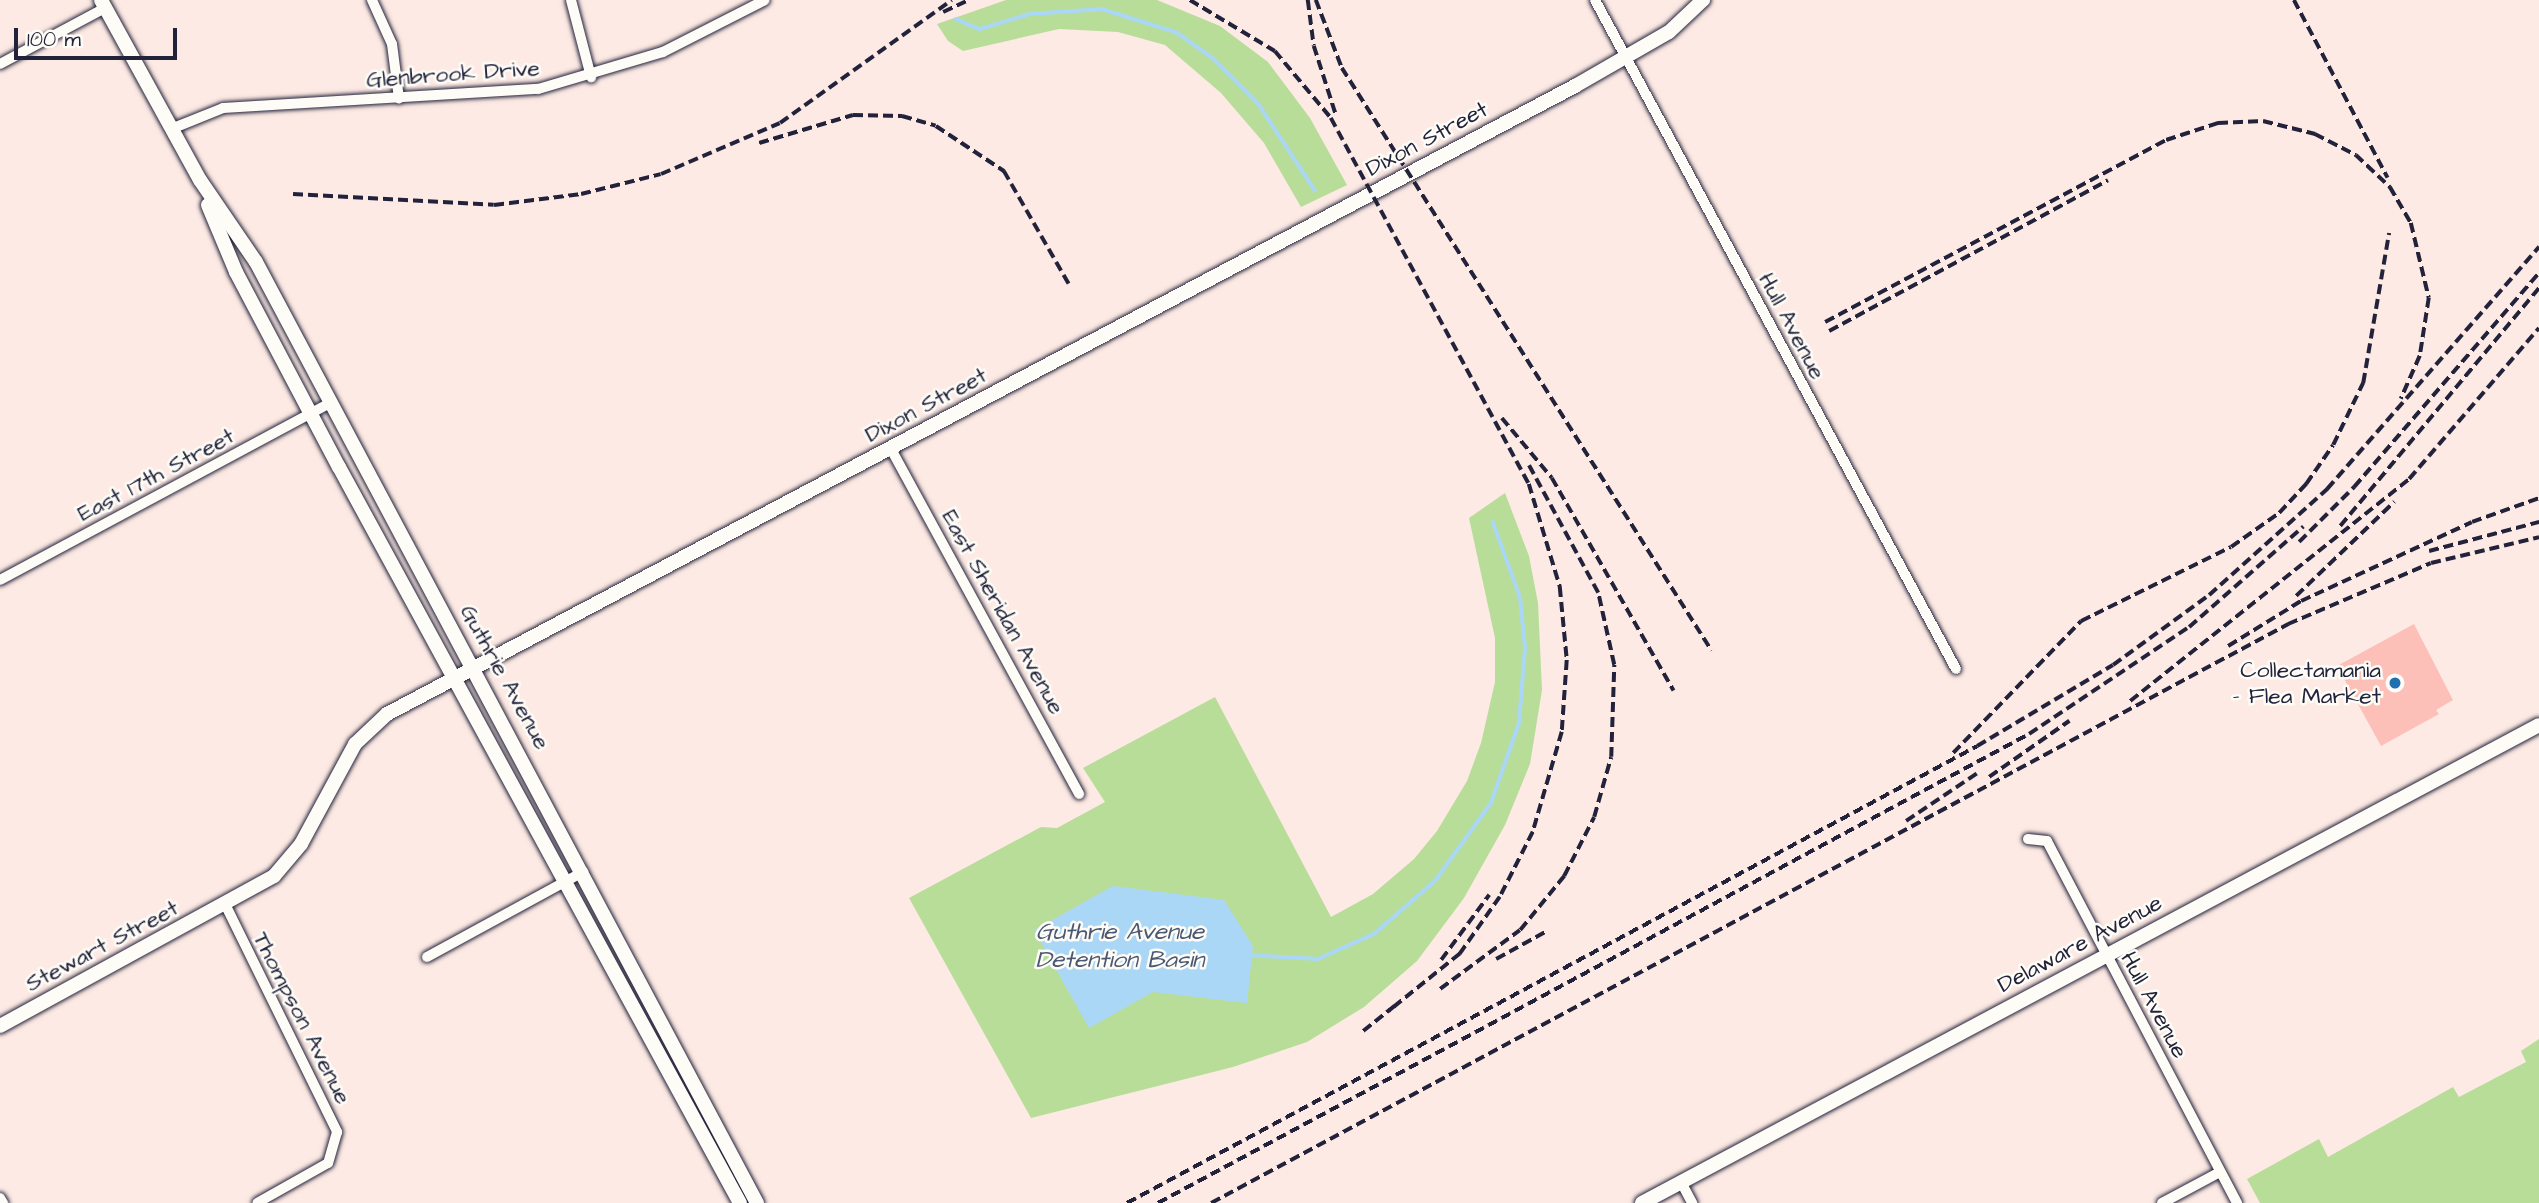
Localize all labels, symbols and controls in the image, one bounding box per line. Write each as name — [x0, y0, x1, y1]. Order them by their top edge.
scale bar — [18, 14, 180, 58]
text: 100 m — [27, 25, 81, 54]
street label: Glenbrook Drive — [365, 54, 541, 94]
street label: Dixon Street — [1361, 95, 1493, 183]
street label: Hull Avenue — [1752, 268, 1832, 384]
street label: Dixon Street — [860, 361, 992, 449]
street label: East 17th Street — [73, 422, 239, 528]
street label: East Sheridan Avenue — [935, 505, 1071, 719]
street label: Guthrie Avenue — [454, 600, 556, 754]
place label: Collectamania - Flea Market — [2232, 656, 2381, 710]
marker: Collectamania - Flea Market — [2387, 675, 2403, 691]
street label: Delaware Avenue — [1993, 889, 2167, 999]
street label: Stewart Street — [21, 894, 183, 998]
water label: Guthrie Avenue Detention Basin — [1036, 919, 1204, 975]
street label: Thompson Avenue — [247, 927, 357, 1109]
street label: Hull Avenue — [2114, 947, 2194, 1063]

